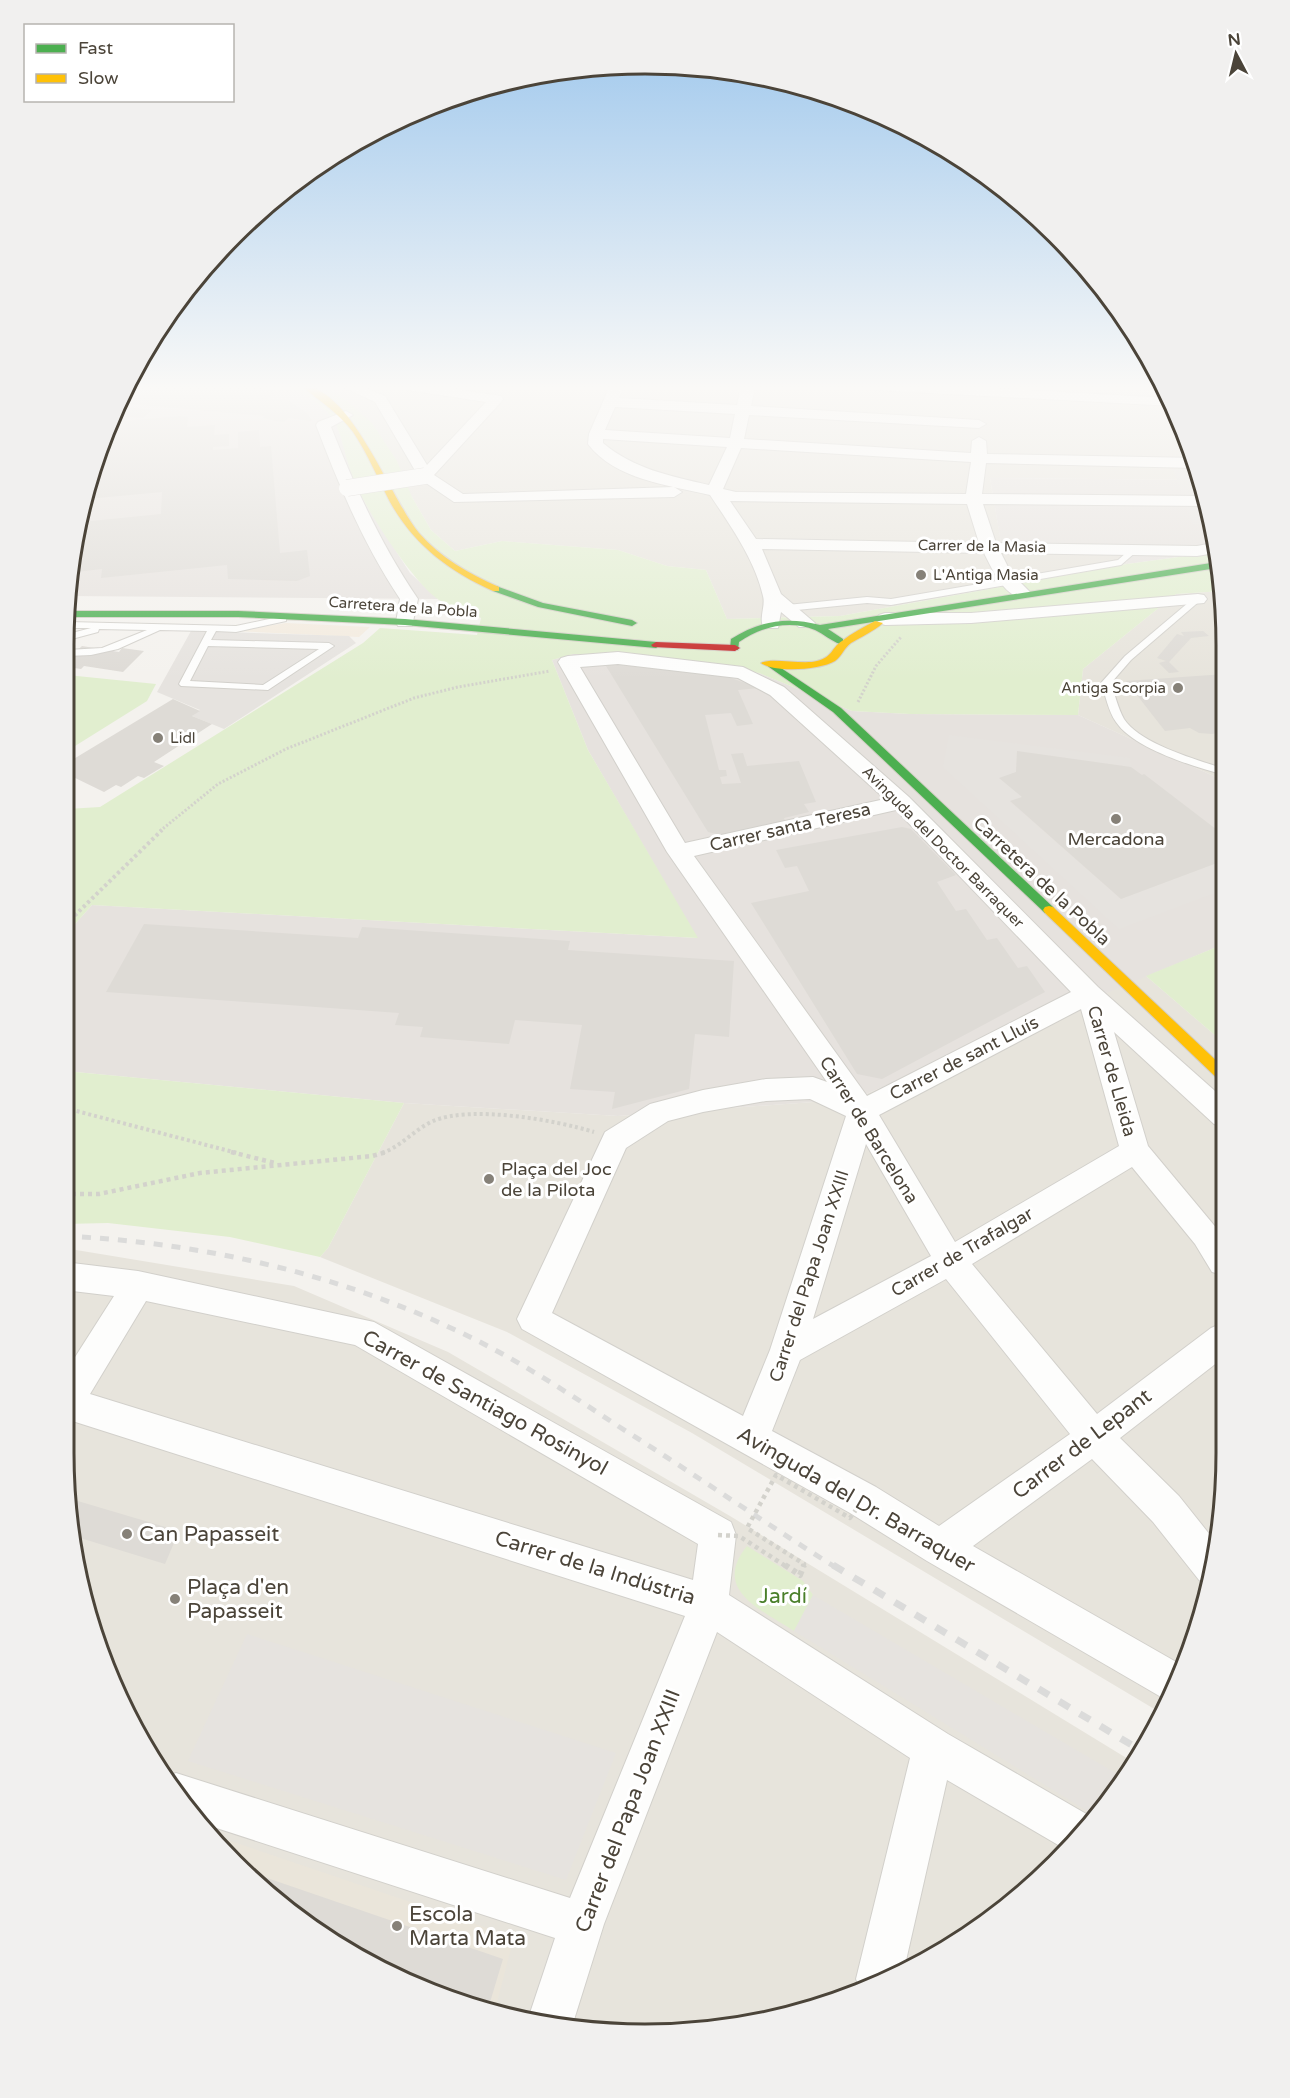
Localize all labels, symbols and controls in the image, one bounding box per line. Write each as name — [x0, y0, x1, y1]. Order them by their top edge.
legend — [24, 24, 234, 102]
north arrow — [1206, 24, 1266, 84]
text: N — [1227, 29, 1242, 51]
text: Fast — [78, 37, 113, 59]
text: Slow — [78, 67, 119, 89]
street label: Carrer de la Masia — [918, 536, 1046, 556]
place label: L'Antiga Masia — [933, 566, 1039, 584]
marker: L'Antiga Masia — [914, 568, 928, 582]
street label: Carretera de la Pobla — [328, 593, 478, 621]
place label: Antiga Scorpia — [1061, 679, 1166, 697]
marker: Antiga Scorpia — [1171, 681, 1185, 695]
place label: Lidl — [170, 729, 196, 747]
marker: Lidl — [151, 731, 165, 745]
street label: Avinguda del Doctor Barraquer — [858, 762, 1028, 932]
street label: Carrer santa Teresa — [707, 798, 873, 856]
street label: Carretera de la Pobla — [969, 812, 1115, 950]
marker: Mercadona — [1109, 812, 1123, 826]
place label: Mercadona — [1067, 828, 1165, 850]
street label: Carrer de Lleida — [1083, 1003, 1141, 1139]
street label: Carrer de sant Lluís — [886, 1011, 1042, 1105]
street label: Carrer de Barcelona — [815, 1052, 923, 1208]
place label: Plaça del Joc de la Pilota — [501, 1158, 612, 1201]
street label: Carrer del Papa Joan XXIII — [764, 1167, 854, 1385]
marker: Plaça del Joc de la Pilota — [482, 1172, 496, 1186]
street label: Carrer de Trafalgar — [887, 1202, 1037, 1302]
street label: Carrer de Santiago Rosinyol — [358, 1325, 612, 1481]
street label: Carrer de Lepant — [1007, 1384, 1157, 1504]
street label: Avinguda del Dr. Barraquer — [733, 1422, 979, 1578]
place label: Can Papasseit — [139, 1522, 279, 1547]
street label: Carrer de la Indústria — [492, 1526, 698, 1610]
marker: Can Papasseit — [120, 1527, 134, 1541]
place label: Plaça d'en Papasseit — [187, 1575, 289, 1624]
park label: Jardí — [759, 1584, 807, 1609]
marker: Plaça d'en Papasseit — [168, 1592, 182, 1606]
street label: Carrer del Papa Joan XXIII — [570, 1686, 686, 1936]
place label: Escola Marta Mata — [409, 1902, 526, 1951]
marker: Escola Marta Mata — [390, 1919, 404, 1933]

